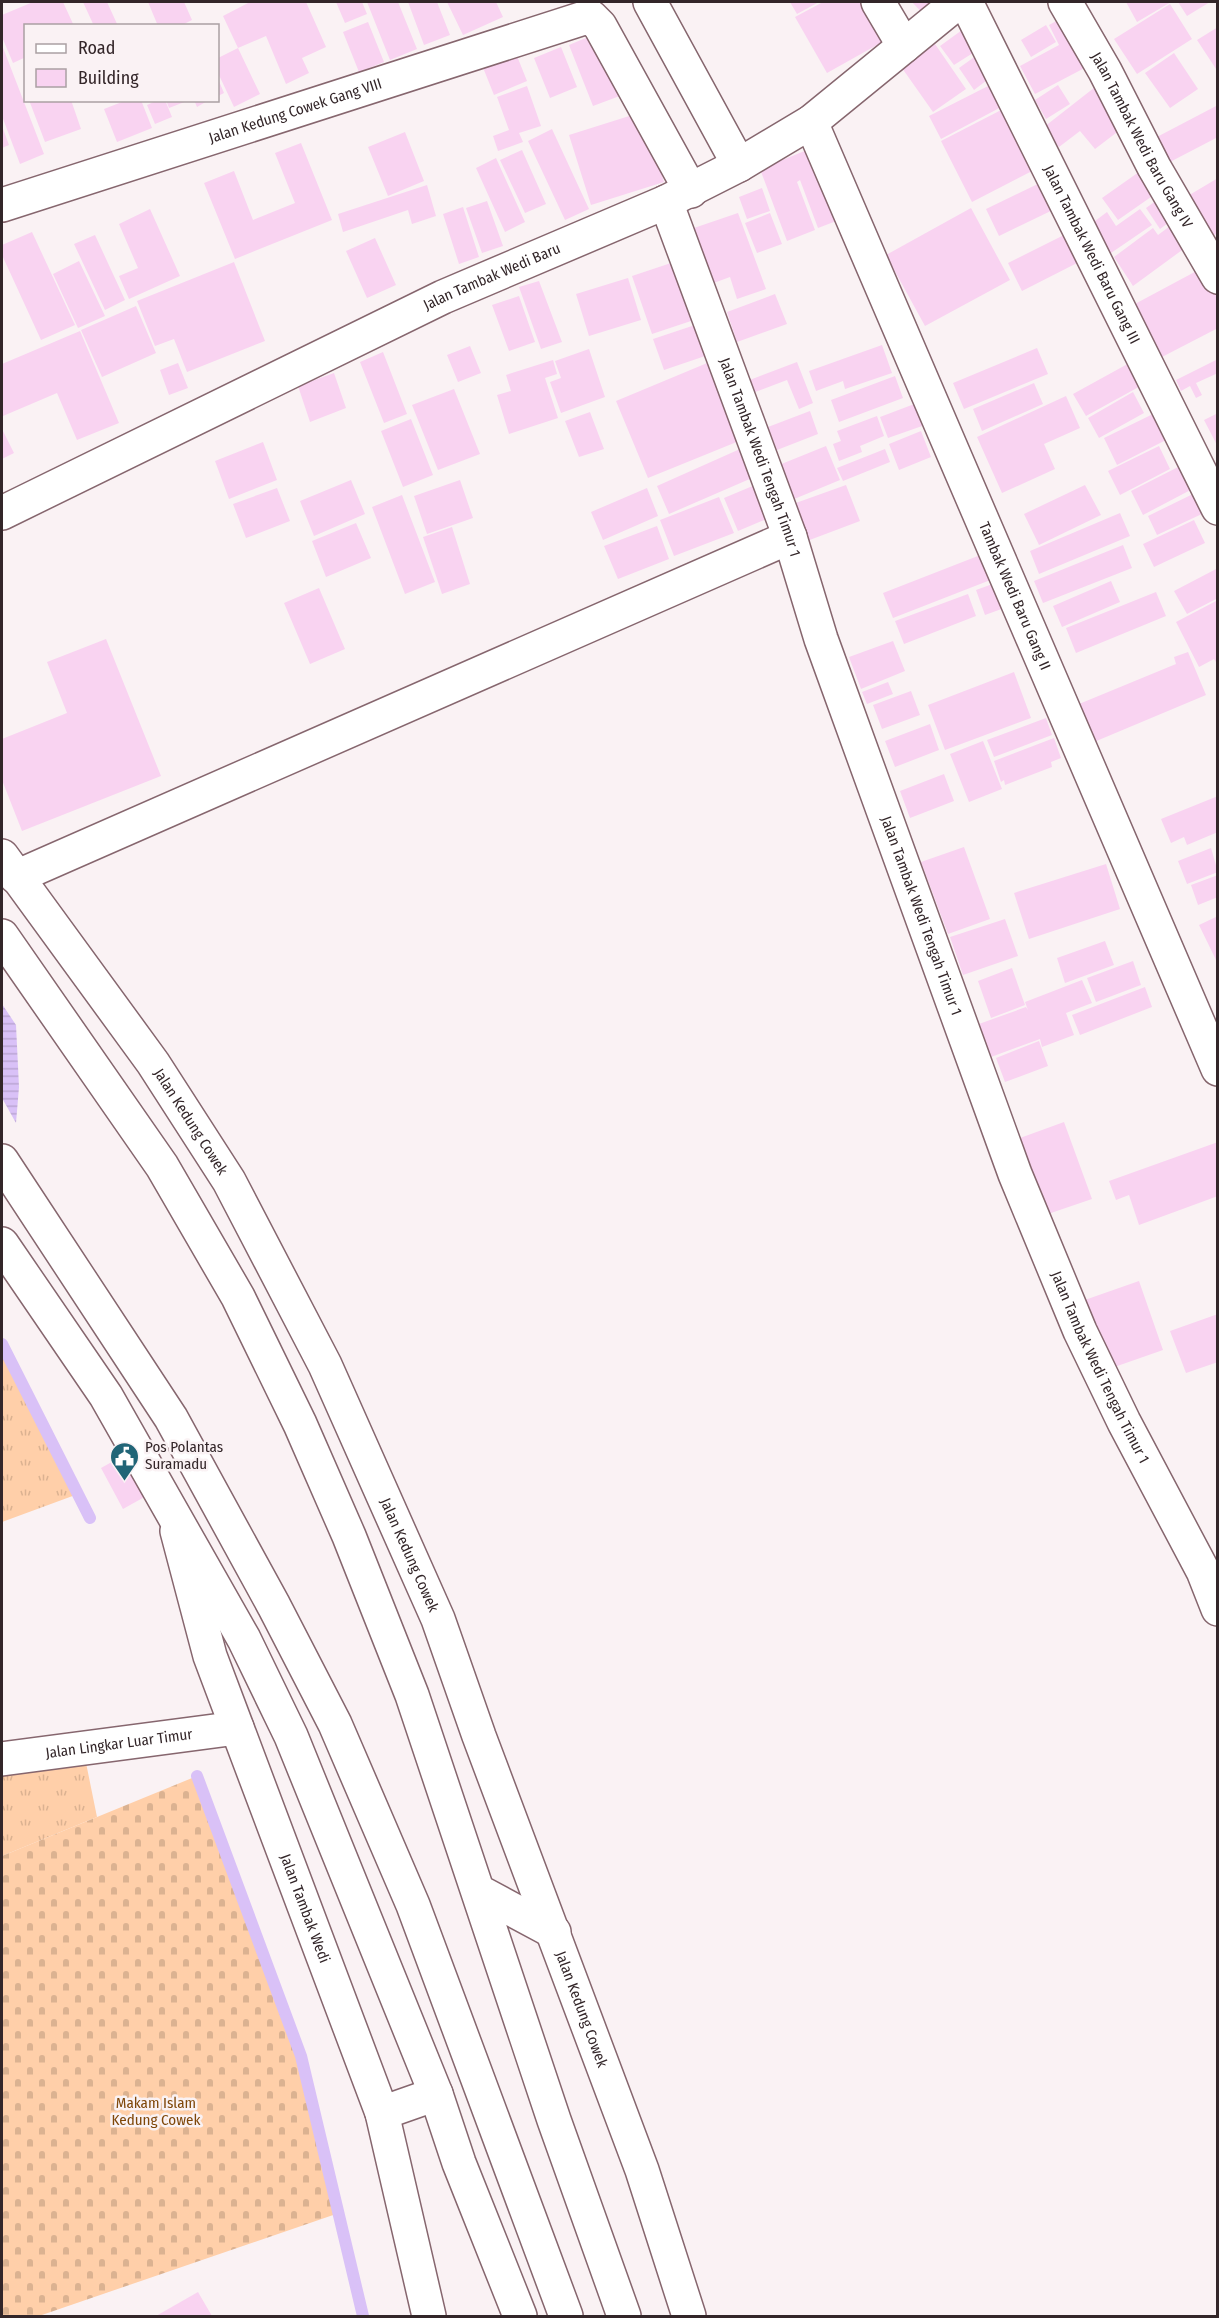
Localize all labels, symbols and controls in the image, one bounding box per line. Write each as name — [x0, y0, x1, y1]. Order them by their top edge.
legend — [24, 24, 219, 102]
text: Road — [78, 37, 115, 59]
street label: Jalan Tambak Wedi Baru Gang IV — [1087, 49, 1197, 231]
text: Building — [78, 67, 139, 89]
street label: Jalan Kedung Cowek Gang VIII — [207, 75, 384, 147]
street label: Jalan Tambak Wedi Baru Gang III — [1040, 162, 1144, 347]
street label: Jalan Tambak Wedi Baru — [420, 239, 563, 314]
street label: Jalan Tambak Wedi Tengah Timur 1 — [715, 355, 804, 559]
street label: Tambak Wedi Baru Gang II — [975, 519, 1054, 673]
street label: Jalan Tambak Wedi Tengah Timur 1 — [877, 814, 966, 1018]
street label: Jalan Kedung Cowek — [150, 1065, 232, 1178]
street label: Jalan Tambak Wedi Tengah Timur 1 — [1047, 1268, 1153, 1466]
place label: Pos Polantas Suramadu — [145, 1438, 223, 1473]
public building icon: Pos Polantas Suramadu — [108, 1440, 140, 1482]
street label: Jalan Kedung Cowek — [376, 1495, 443, 1615]
street label: Jalan Lingkar Luar Timur — [44, 1725, 194, 1762]
street label: Jalan Tambak Wedi — [276, 1851, 334, 1966]
street label: Jalan Kedung Cowek — [552, 1949, 612, 2070]
park label: Makam Islam Kedung Cowek — [112, 2094, 200, 2129]

